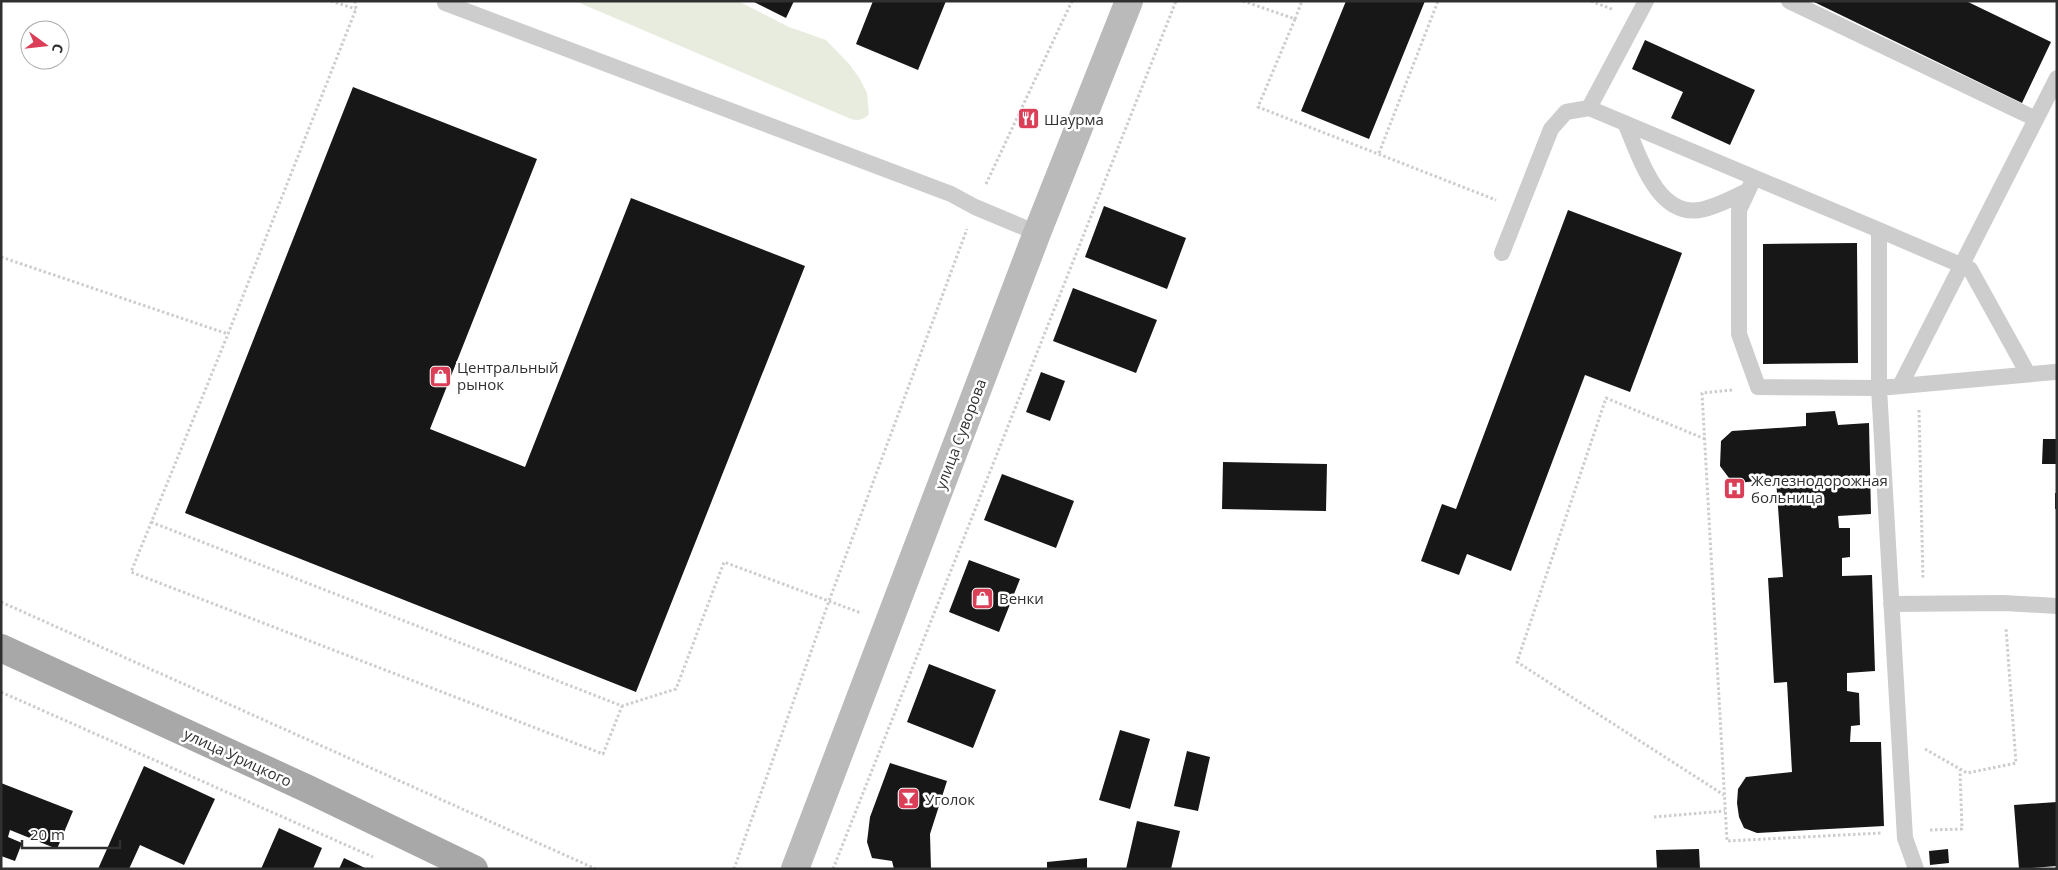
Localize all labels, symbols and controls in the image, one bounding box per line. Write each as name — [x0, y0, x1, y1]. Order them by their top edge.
north arrow — [20, 20, 70, 70]
text: С — [48, 42, 68, 55]
restaurant icon: Шаурма — [1016, 107, 1040, 131]
place label: Шаурма — [1044, 109, 1104, 129]
place label: Центральный рынок — [457, 357, 559, 394]
shop icon: Центральный рынок — [429, 364, 453, 388]
street label: улица Суворова — [930, 376, 990, 492]
place label: Железнодорожная больница — [1751, 470, 1888, 507]
hospital icon: Железнодорожная больница — [1723, 477, 1747, 501]
shop icon: Венки — [971, 586, 995, 610]
place label: Венки — [999, 588, 1044, 608]
street label: улица Урицкого — [181, 723, 295, 791]
bar icon: Уголок — [897, 787, 921, 811]
place label: Уголок — [925, 789, 975, 809]
scale bar — [22, 818, 120, 850]
text: 20 m — [30, 824, 65, 844]

